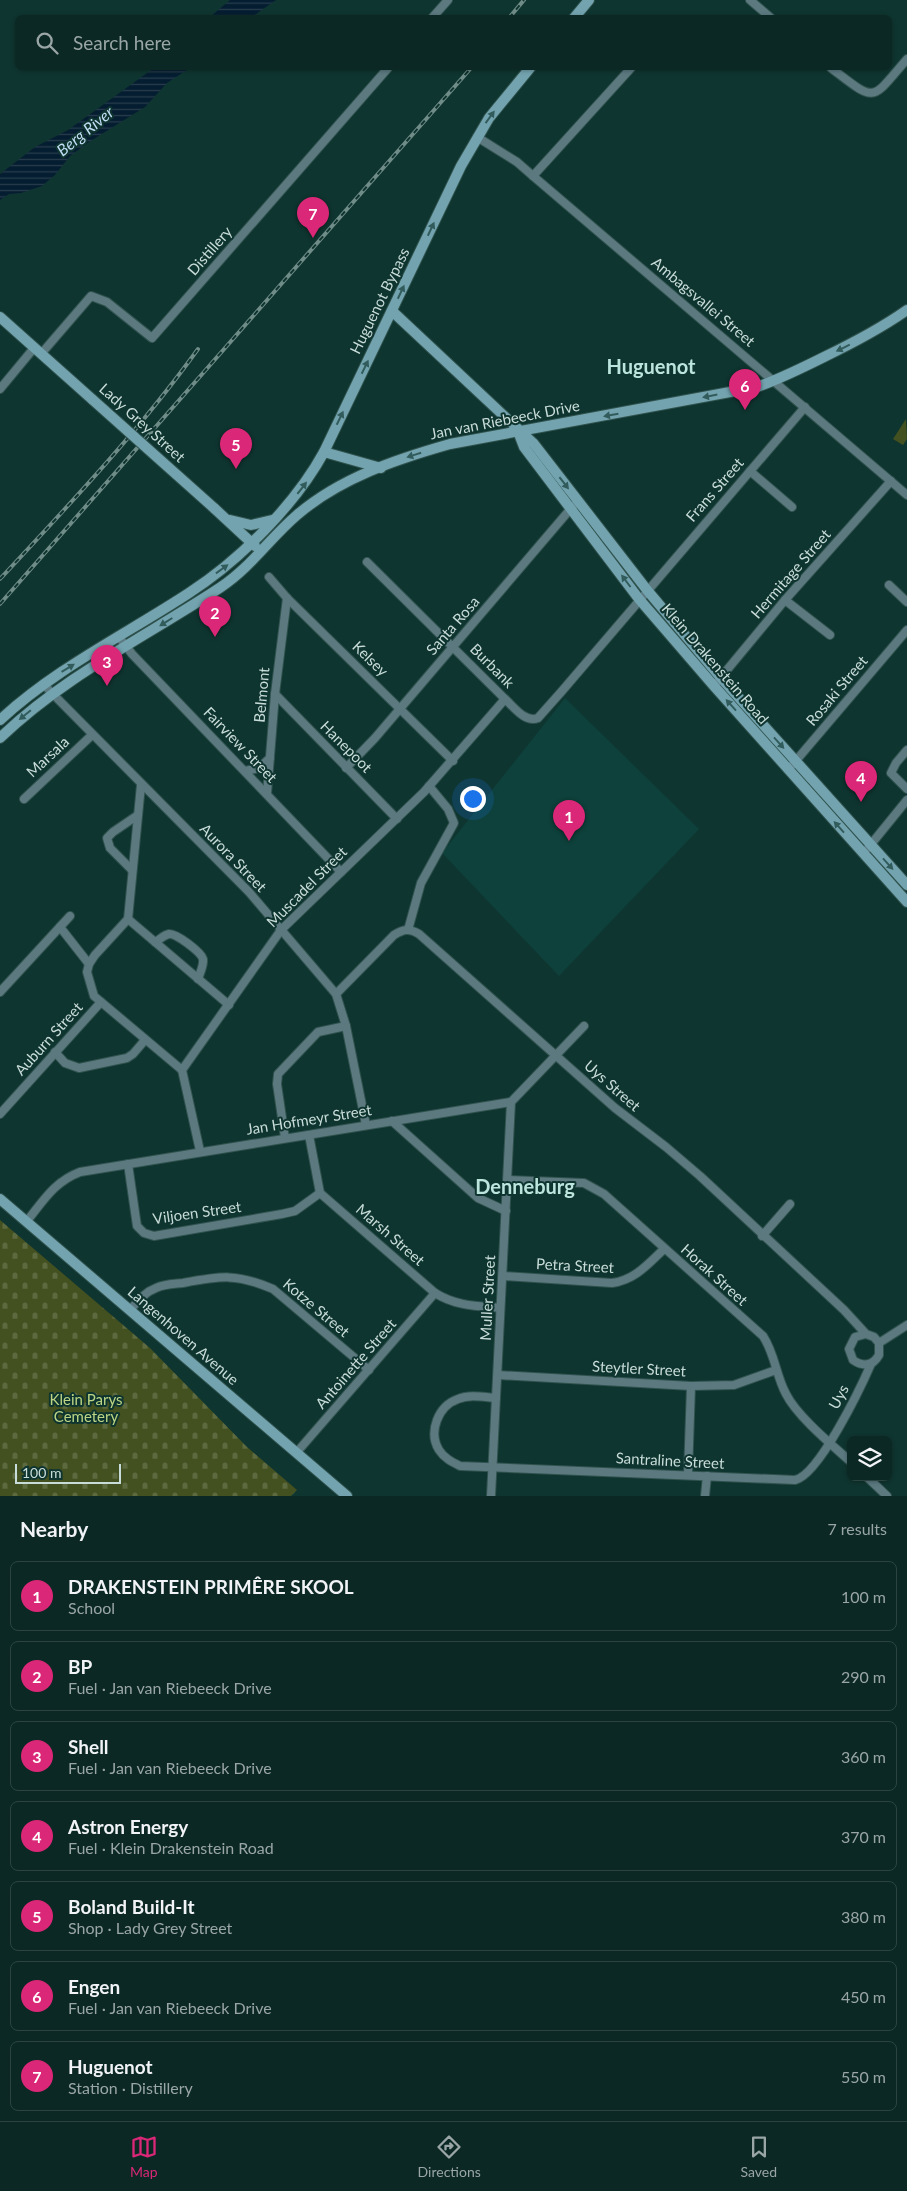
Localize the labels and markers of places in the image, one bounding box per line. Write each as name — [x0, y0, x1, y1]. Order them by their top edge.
pin: 7 — [297, 197, 329, 238]
pin: 6 — [729, 369, 761, 410]
pin: 5 — [220, 428, 252, 469]
pin: 2 — [199, 596, 231, 637]
pin: 3 — [91, 645, 123, 686]
pin: 4 — [845, 761, 877, 802]
pin: 1 — [553, 800, 585, 841]

